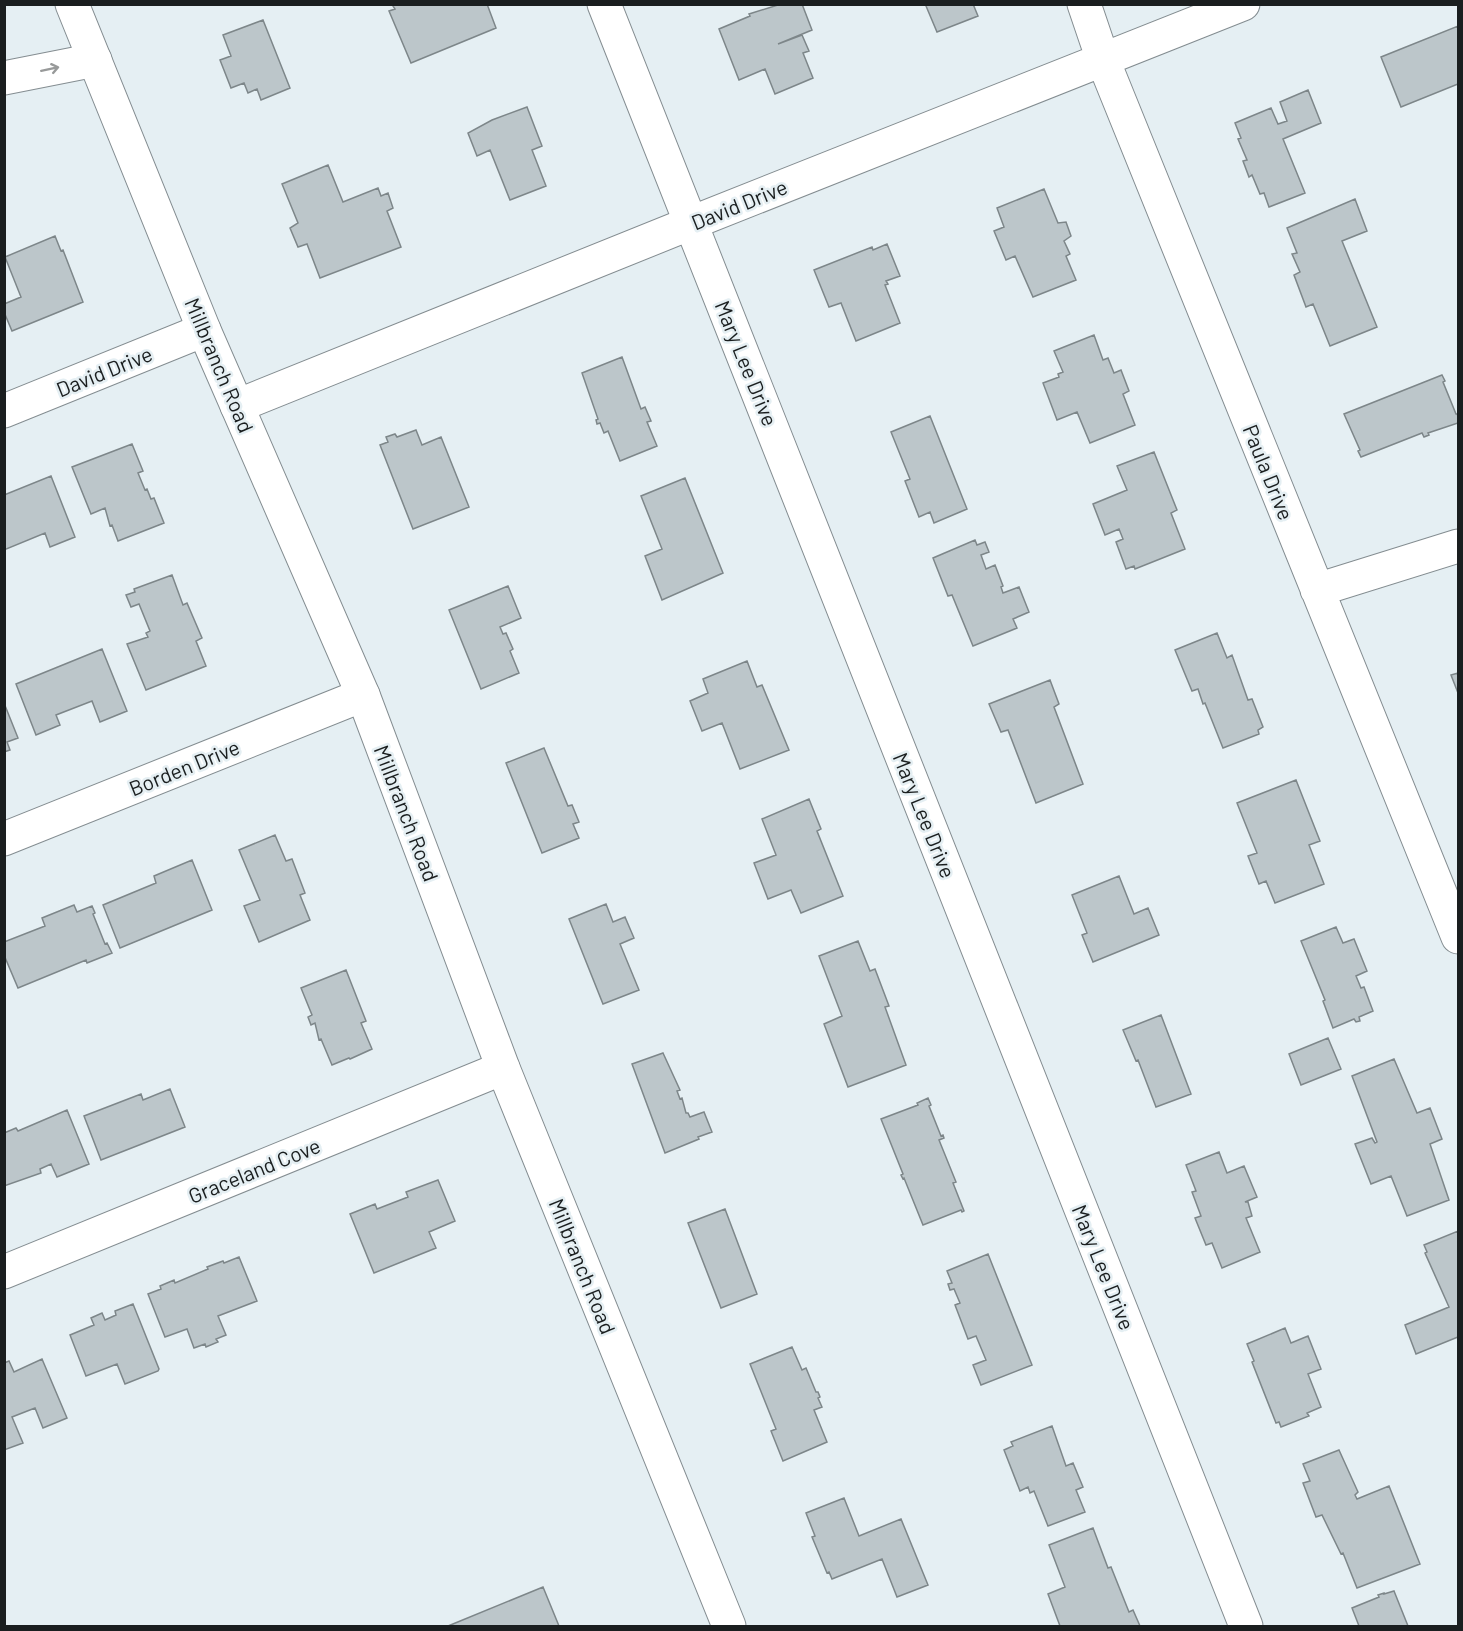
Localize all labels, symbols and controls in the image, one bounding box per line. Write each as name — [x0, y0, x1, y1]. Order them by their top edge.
one-way arrow — [40, 63, 59, 75]
street label: David Drive — [687, 173, 791, 235]
street label: Millbranch Road — [180, 294, 260, 436]
street label: Mary Lee Drive — [710, 297, 784, 429]
street label: David Drive — [52, 340, 156, 402]
street label: Paula Drive — [1239, 421, 1299, 523]
street label: Borden Drive — [125, 733, 243, 801]
street label: Millbranch Road — [370, 741, 444, 885]
street label: Mary Lee Drive — [888, 749, 962, 881]
street label: Graceland Cove — [184, 1132, 324, 1208]
street label: Millbranch Road — [544, 1195, 622, 1337]
street label: Mary Lee Drive — [1067, 1201, 1141, 1333]

